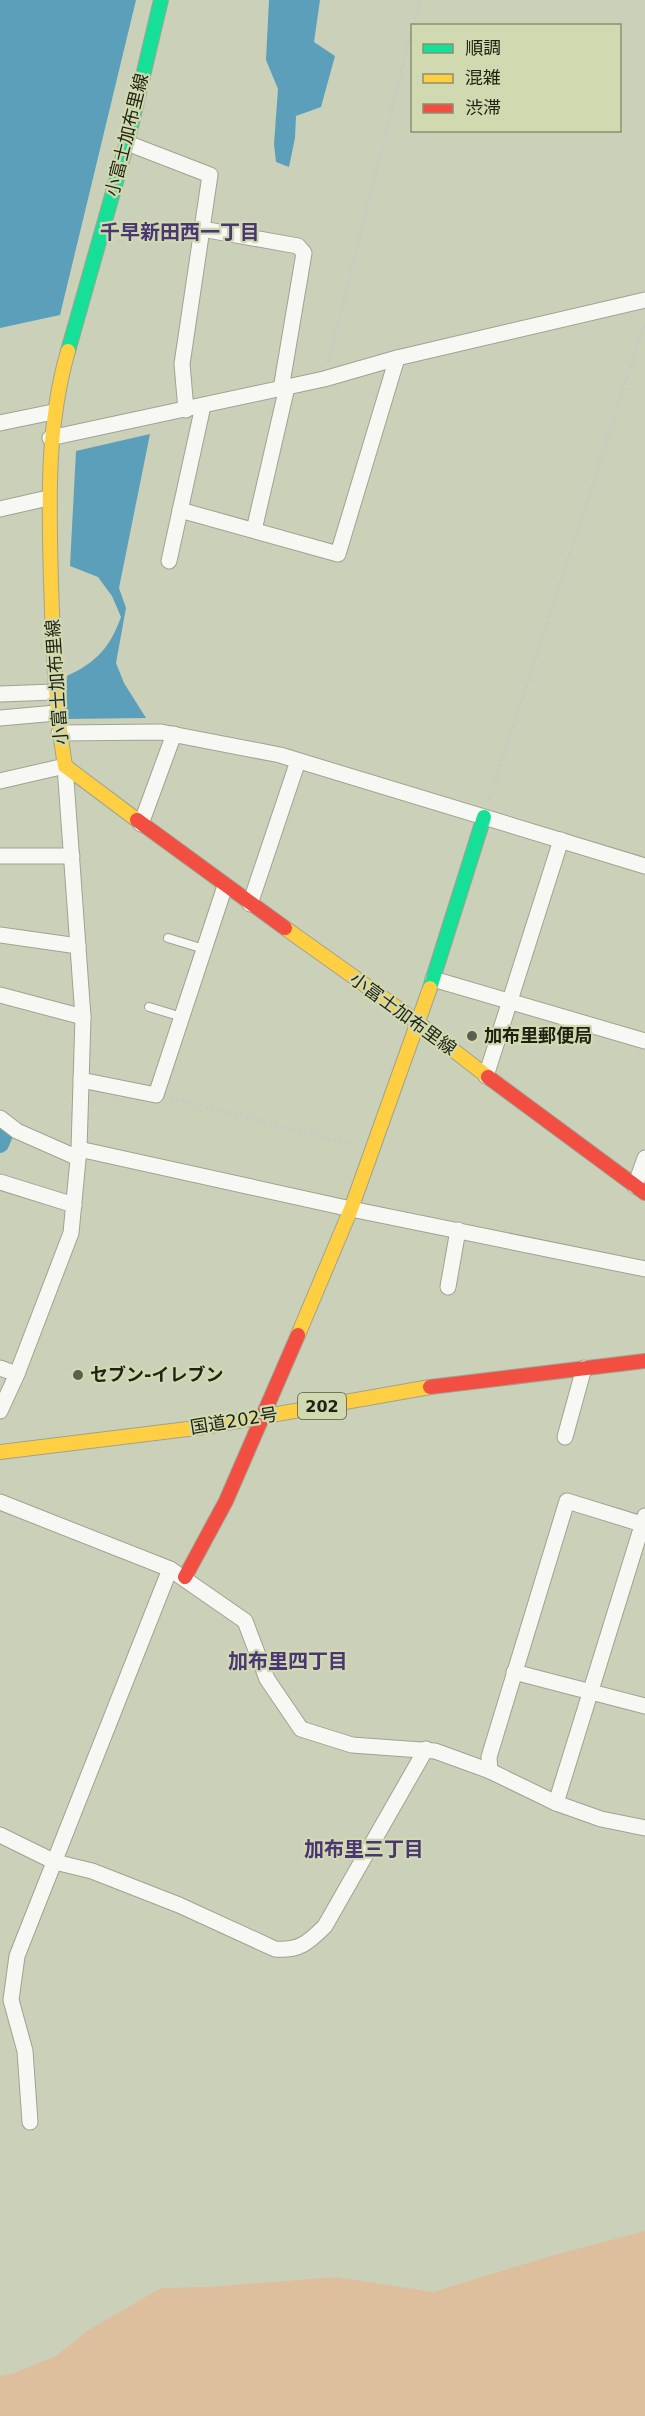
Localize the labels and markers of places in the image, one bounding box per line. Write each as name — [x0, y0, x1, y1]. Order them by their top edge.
place label: 加布里郵便局 — [484, 1025, 592, 1046]
marker: 加布里郵便局 — [465, 1029, 479, 1043]
place label: セブン-イレブン — [90, 1364, 223, 1385]
marker: セブン-イレブン — [71, 1368, 85, 1382]

